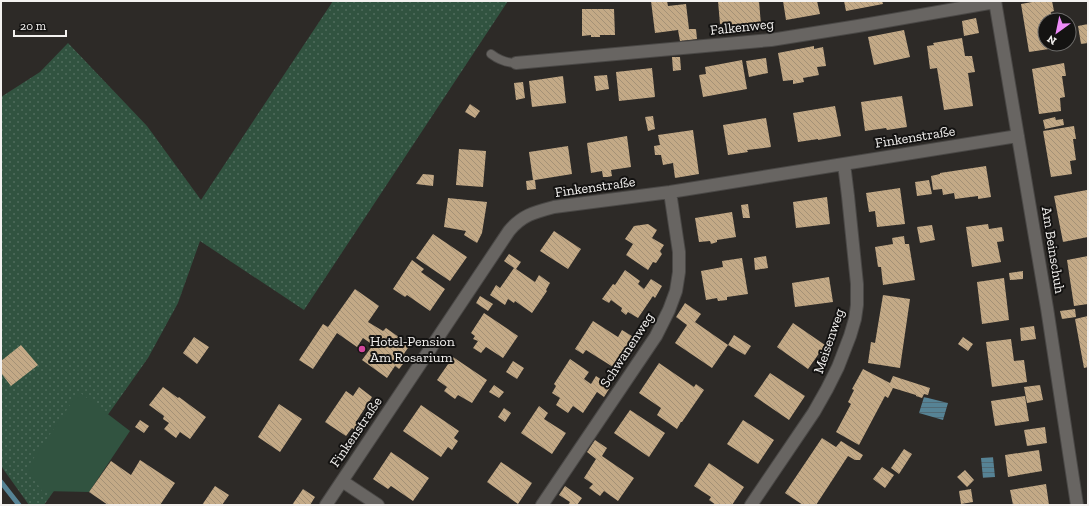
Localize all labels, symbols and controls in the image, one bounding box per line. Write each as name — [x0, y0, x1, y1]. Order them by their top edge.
scale bar — [14, 12, 66, 38]
north arrow — [1037, 12, 1077, 52]
street label: Falkenweg — [709, 15, 775, 39]
text: 20 m — [20, 19, 47, 33]
text: N — [1044, 32, 1059, 48]
street label: Finkenstraße — [874, 122, 957, 152]
street label: Finkenstraße — [554, 173, 637, 201]
street label: Am Beinschuh — [1038, 205, 1068, 295]
street label: Meisenweg — [810, 306, 848, 376]
street label: Schwanenweg — [596, 309, 658, 391]
place label: Hotel-Pension Am Rosarium — [370, 333, 455, 366]
marker: Hotel-Pension Am Rosarium — [357, 344, 367, 354]
street label: Finkenstraße — [326, 393, 386, 470]

